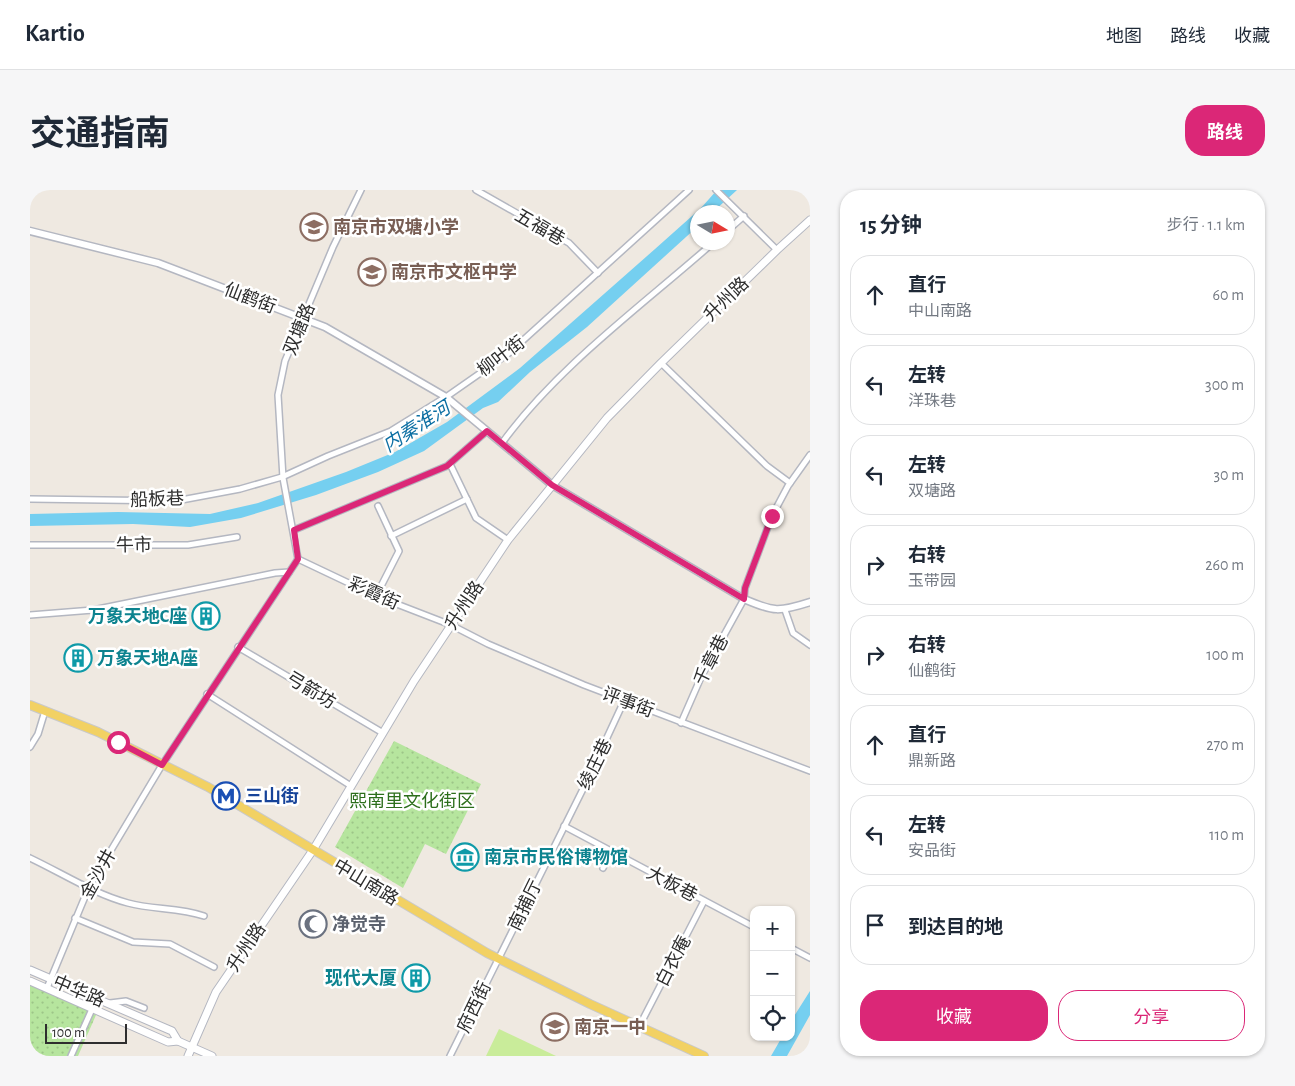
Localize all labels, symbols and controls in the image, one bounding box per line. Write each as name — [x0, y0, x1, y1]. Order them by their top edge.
text: Kartio — [25, 22, 85, 46]
text: 地图 — [1106, 28, 1142, 46]
text: 路线 — [1170, 28, 1206, 46]
text: 收藏 — [1234, 28, 1270, 46]
button: 路线 — [1185, 105, 1265, 156]
text: 交通指南 — [30, 117, 170, 152]
street label: 五福巷 — [512, 205, 568, 249]
north arrow — [690, 205, 735, 250]
school or university icon: 南京市双塘小学 — [299, 212, 329, 242]
text: 15 分钟 — [860, 215, 922, 236]
place label: 南京市双塘小学 — [333, 217, 459, 237]
text: 步行 · 1.1 km — [1167, 217, 1245, 233]
school or university icon: 南京市文枢中学 — [357, 257, 387, 287]
place label: 南京市文枢中学 — [391, 262, 517, 282]
street label: 升州路 — [700, 273, 752, 325]
text: 直行 — [908, 276, 946, 295]
street label: 仙鹤街 — [221, 279, 279, 317]
icon: ahead — [861, 281, 889, 309]
text: 60 m — [1213, 287, 1244, 303]
street label: 双塘路 — [280, 300, 318, 358]
text: 中山南路 — [908, 303, 972, 319]
street label: 柳叶街 — [473, 332, 529, 380]
text: 左转 — [908, 366, 946, 385]
icon: left — [861, 371, 889, 399]
text: 300 m — [1205, 377, 1244, 393]
text: 洋珠巷 — [908, 393, 956, 409]
water label: 内秦淮河 — [379, 396, 457, 456]
text: 左转 — [908, 456, 946, 475]
icon: left — [861, 461, 889, 489]
text: 30 m — [1214, 467, 1244, 483]
text: 双塘路 — [908, 483, 956, 499]
street label: 船板巷 — [130, 488, 184, 510]
route end — [761, 505, 784, 528]
street label: 牛市 — [116, 535, 152, 555]
text: 右转 — [908, 546, 946, 565]
icon: right — [861, 551, 889, 579]
text: 260 m — [1205, 557, 1244, 573]
street label: 彩霞街 — [345, 573, 403, 613]
text: 玉带园 — [908, 573, 956, 589]
street label: 升州路 — [441, 577, 487, 633]
building icon: 万象天地C座 — [191, 601, 221, 631]
place label: 万象天地C座 — [88, 606, 187, 626]
street label: 千章巷 — [690, 631, 732, 689]
text: 右转 — [908, 636, 946, 655]
icon: right — [861, 641, 889, 669]
building icon: 万象天地A座 — [63, 643, 93, 673]
text: 100 m — [1206, 647, 1244, 663]
place label: 万象天地A座 — [97, 648, 198, 668]
text: 仙鹤街 — [908, 663, 956, 679]
street label: 弓箭坊 — [283, 668, 339, 712]
street label: 评事街 — [599, 683, 657, 721]
text: 直行 — [908, 726, 946, 745]
route start — [107, 731, 130, 754]
icon: ahead — [861, 731, 889, 759]
street label: 绫庄巷 — [574, 735, 616, 793]
text: 270 m — [1206, 737, 1244, 753]
text: 鼎新路 — [908, 753, 956, 769]
metro station icon: 三山街 — [211, 781, 241, 811]
place label: 三山街 — [245, 786, 299, 806]
park label: 熙南里文化街区 — [349, 791, 475, 811]
text: 左转 — [908, 816, 946, 835]
icon: left — [861, 821, 889, 849]
text: 110 m — [1209, 827, 1244, 843]
museum icon: 南京市民俗博物馆 — [450, 842, 480, 872]
text: 安品街 — [908, 843, 956, 859]
street label: 金沙井 — [76, 846, 120, 902]
place label: 南京市民俗博物馆 — [484, 847, 628, 867]
street label: 中山南路 — [330, 855, 402, 909]
street label: 大板巷 — [643, 862, 701, 906]
street label: 南捕厅 — [504, 876, 546, 934]
map controls — [750, 906, 795, 1041]
button: + — [750, 906, 795, 951]
mosque icon: 净觉寺 — [298, 909, 328, 939]
icon: arrive — [861, 911, 889, 939]
place label: 净觉寺 — [332, 914, 386, 934]
text: 到达目的地 — [908, 918, 1003, 937]
street label: 升州路 — [223, 919, 269, 975]
street label: 白衣庵 — [652, 932, 694, 990]
button: − — [750, 951, 795, 996]
building icon: 现代大厦 — [401, 963, 431, 993]
place label: 现代大厦 — [325, 968, 397, 988]
street label: 中华路 — [50, 971, 108, 1011]
street label: 府西街 — [453, 978, 495, 1036]
button: 收藏 — [860, 990, 1048, 1041]
button: 分享 — [1058, 990, 1245, 1041]
button: locate — [750, 996, 795, 1041]
school or university icon: 南京一中 — [540, 1012, 570, 1042]
place label: 南京一中 — [574, 1017, 646, 1037]
scale bar — [45, 1021, 128, 1044]
text: 100 m — [52, 1026, 85, 1040]

